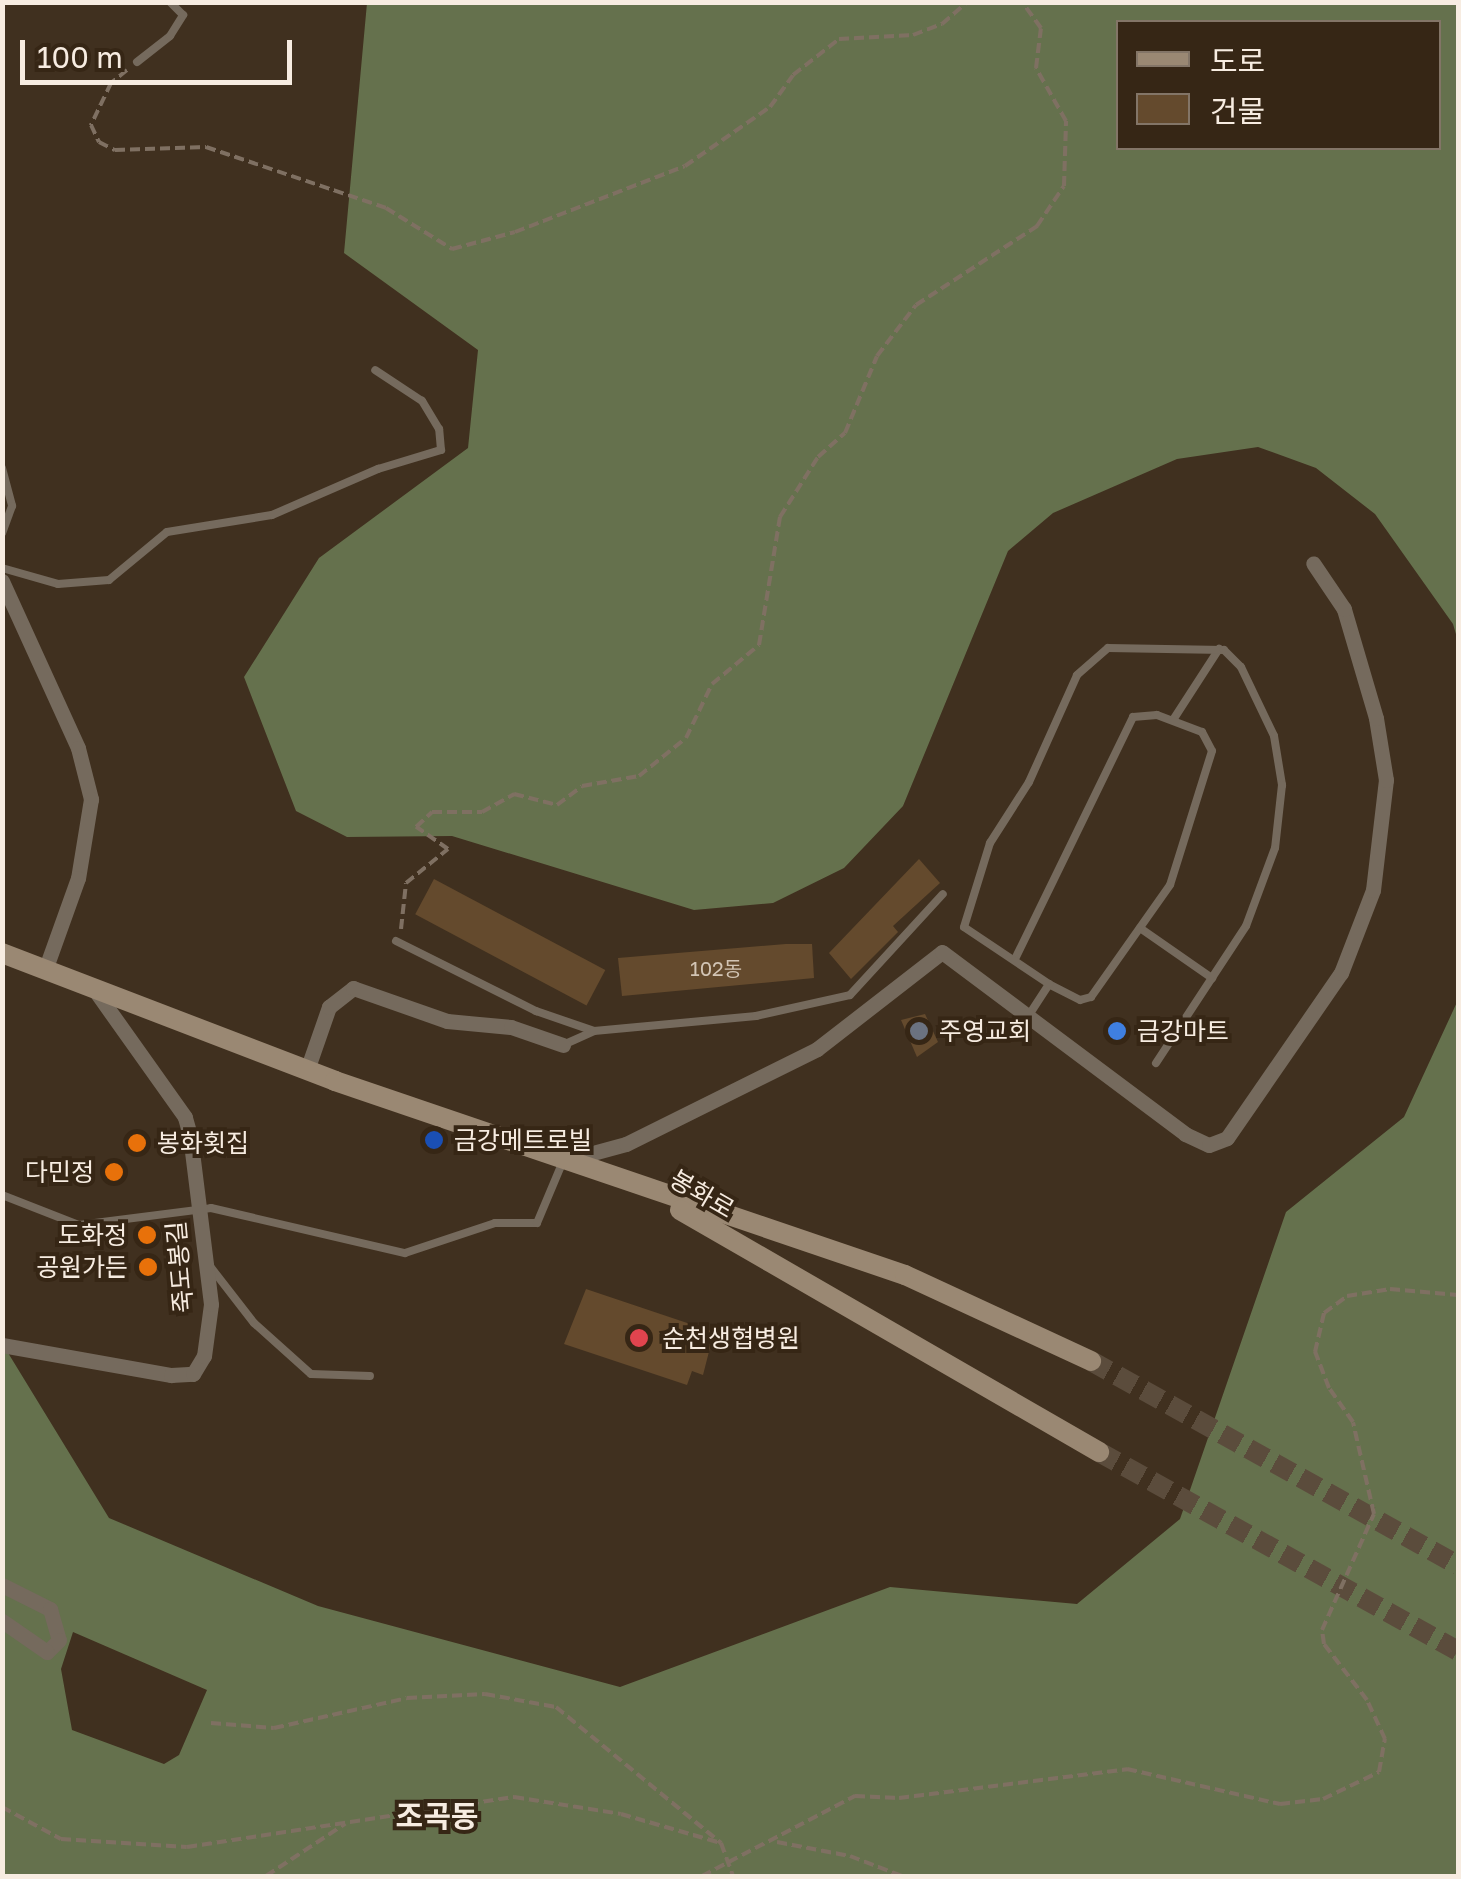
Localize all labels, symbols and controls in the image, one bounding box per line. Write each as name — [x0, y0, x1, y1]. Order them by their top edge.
scale bar — [25, 20, 298, 82]
legend — [1116, 20, 1441, 150]
text: 100 m — [37, 39, 123, 75]
text: 도로 — [1210, 43, 1265, 79]
text: 건물 — [1210, 93, 1265, 129]
house number: 102동 — [690, 956, 742, 980]
place label: 주영교회 — [939, 1016, 1031, 1046]
place label: 금강마트 — [1137, 1016, 1229, 1046]
marker: 주영교회 — [908, 1020, 930, 1042]
marker: 금강마트 — [1106, 1020, 1128, 1042]
place label: 금강메트로빌 — [454, 1125, 592, 1155]
place label: 봉화횟집 — [157, 1128, 249, 1158]
marker: 금강메트로빌 — [423, 1129, 445, 1151]
marker: 봉화횟집 — [126, 1132, 148, 1154]
place label: 다민정 — [25, 1157, 94, 1187]
marker: 다민정 — [103, 1161, 125, 1183]
street label: 봉화로 — [665, 1164, 739, 1224]
place label: 도화정 — [58, 1220, 127, 1250]
street label: 죽도봉길 — [161, 1220, 199, 1314]
marker: 도화정 — [136, 1224, 158, 1246]
place label: 공원가든 — [36, 1252, 128, 1282]
marker: 공원가든 — [137, 1256, 159, 1278]
place label: 순천생협병원 — [662, 1323, 800, 1353]
marker: 순천생협병원 — [626, 1325, 652, 1351]
district label: 조곡동 — [396, 1798, 478, 1834]

